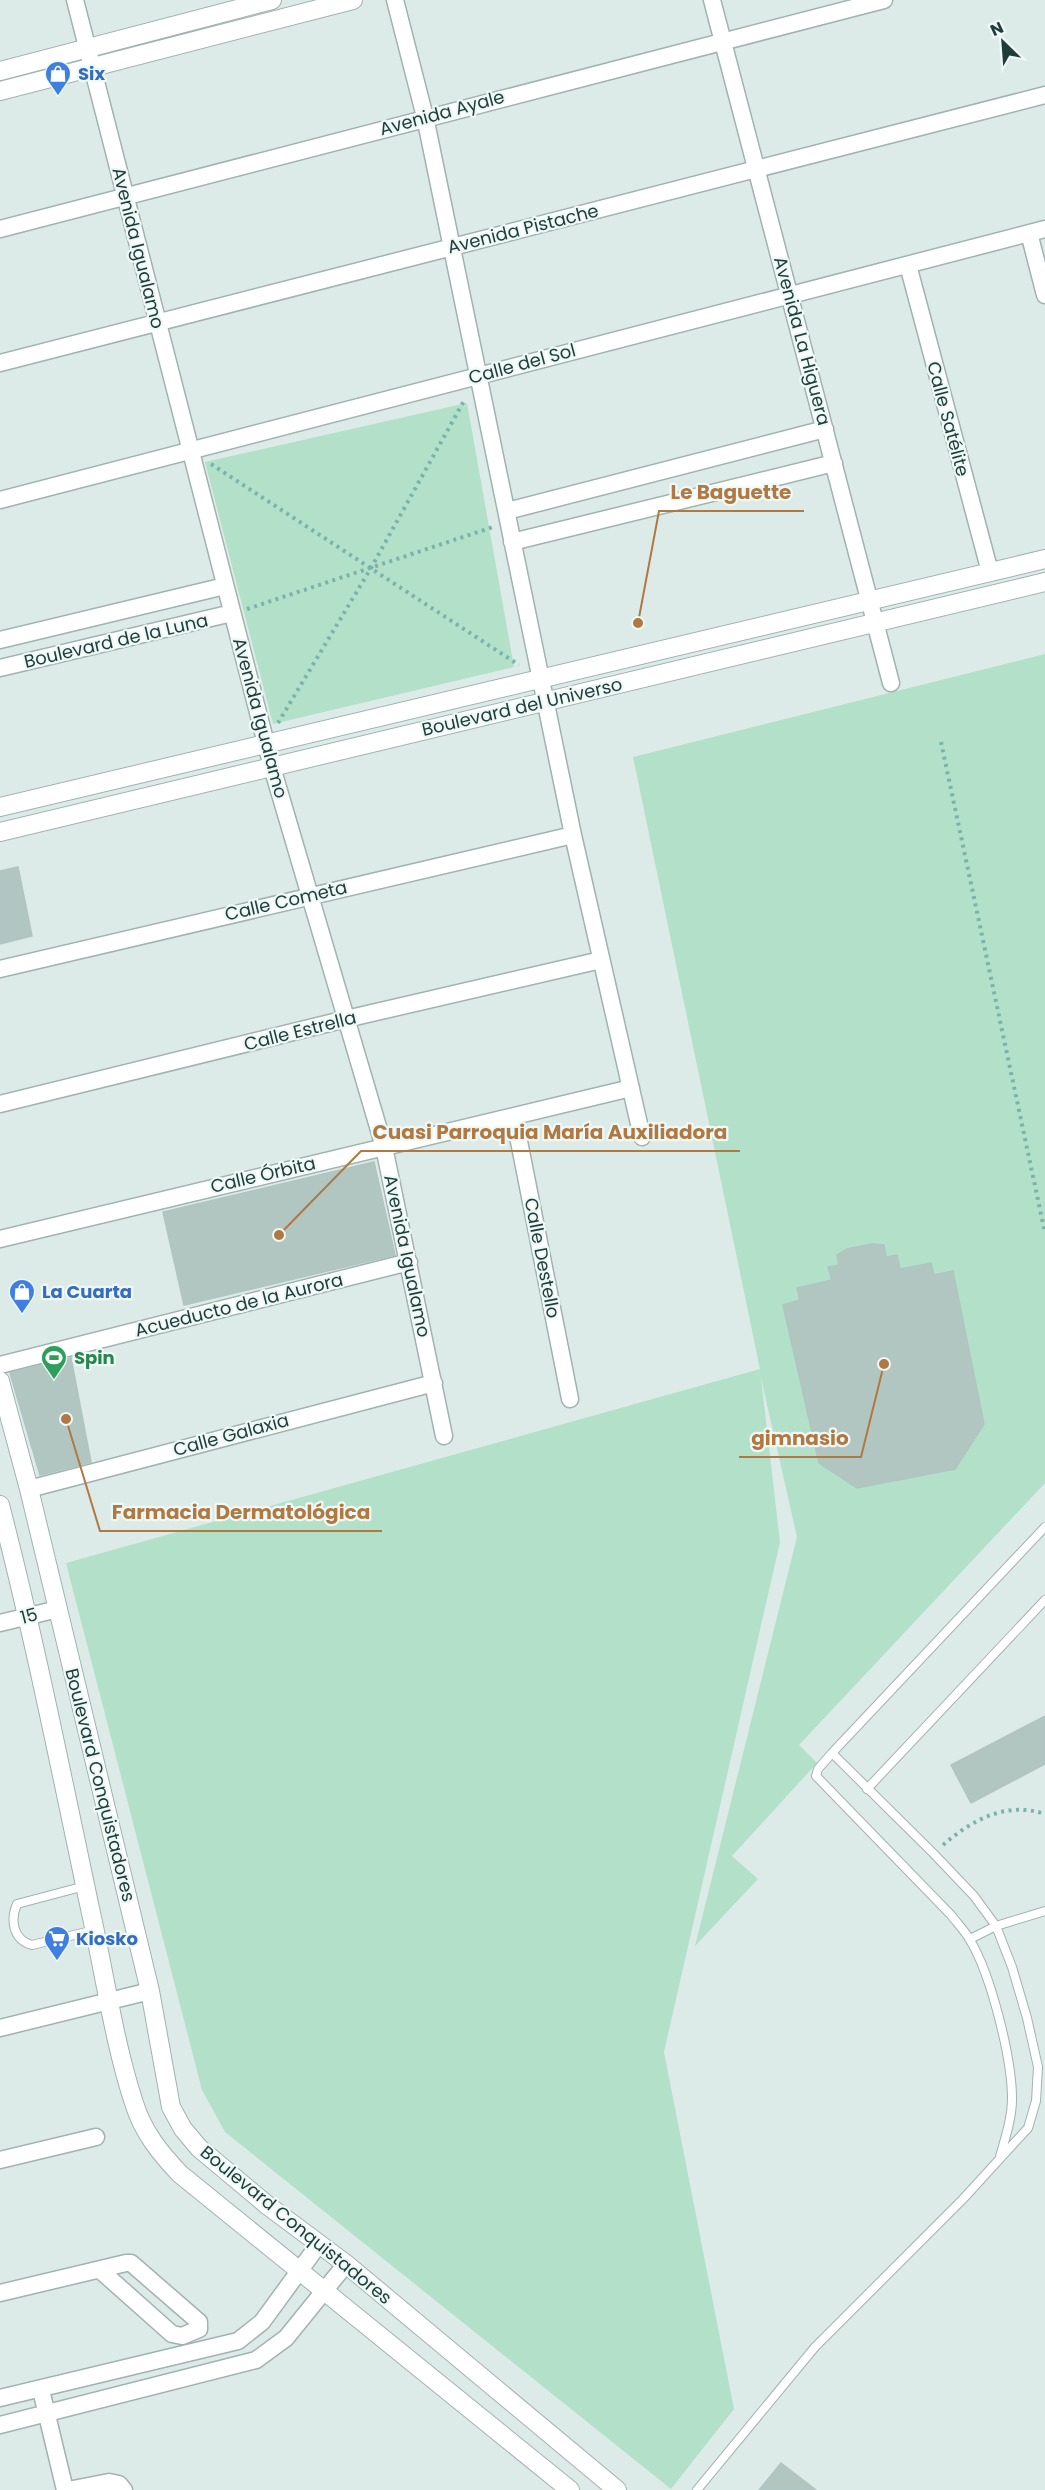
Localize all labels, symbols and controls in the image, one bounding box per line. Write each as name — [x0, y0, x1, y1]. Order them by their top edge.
north arrow — [973, 12, 1033, 72]
text: N — [987, 16, 1007, 42]
shop icon: Six — [43, 59, 73, 97]
place label: Six — [78, 61, 105, 86]
street label: Avenida Ayale — [377, 84, 507, 141]
street label: Avenida Igualamo — [106, 165, 171, 331]
street label: Avenida Pistache — [445, 198, 601, 259]
street label: Avenida La Higuera — [768, 254, 837, 428]
street label: Calle del Sol — [466, 337, 578, 390]
street label: Calle Satélite — [921, 359, 976, 479]
callout: Le Baguette — [659, 473, 804, 511]
text: Le Baguette — [671, 478, 791, 506]
street label: Boulevard de la Luna — [21, 607, 210, 674]
street label: Avenida Igualamo — [227, 635, 294, 801]
street label: Boulevard del Universo — [419, 671, 625, 742]
street label: Calle Cometa — [222, 874, 349, 927]
street label: Calle Estrella — [241, 1004, 359, 1057]
callout: Cuasi Parroquia María Auxiliadora — [361, 1113, 740, 1151]
text: Cuasi Parroquia María Auxiliadora — [373, 1118, 727, 1146]
street label: Calle Órbita — [208, 1150, 318, 1199]
street label: Avenida Igualamo — [378, 1172, 437, 1339]
street label: Calle Destello — [519, 1196, 566, 1320]
street label: Acueducto de la Aurora — [132, 1267, 346, 1342]
shop icon: La Cuarta — [7, 1277, 37, 1315]
place label: La Cuarta — [42, 1279, 132, 1304]
sports icon: Spin — [39, 1343, 69, 1381]
place label: Spin — [74, 1345, 115, 1370]
street label: Calle Galaxia — [170, 1407, 292, 1462]
callout: gimnasio — [739, 1419, 861, 1457]
text: gimnasio — [751, 1424, 849, 1452]
callout: Farmacia Dermatológica — [100, 1493, 382, 1531]
text: Farmacia Dermatológica — [112, 1498, 370, 1526]
street label: 15 — [18, 1601, 40, 1630]
street label: Boulevard Conquistadores — [59, 1666, 142, 1904]
supermarket icon: Kiosko — [42, 1924, 72, 1962]
place label: Kiosko — [76, 1926, 138, 1951]
street label: Boulevard Conquistadores — [195, 2139, 397, 2310]

